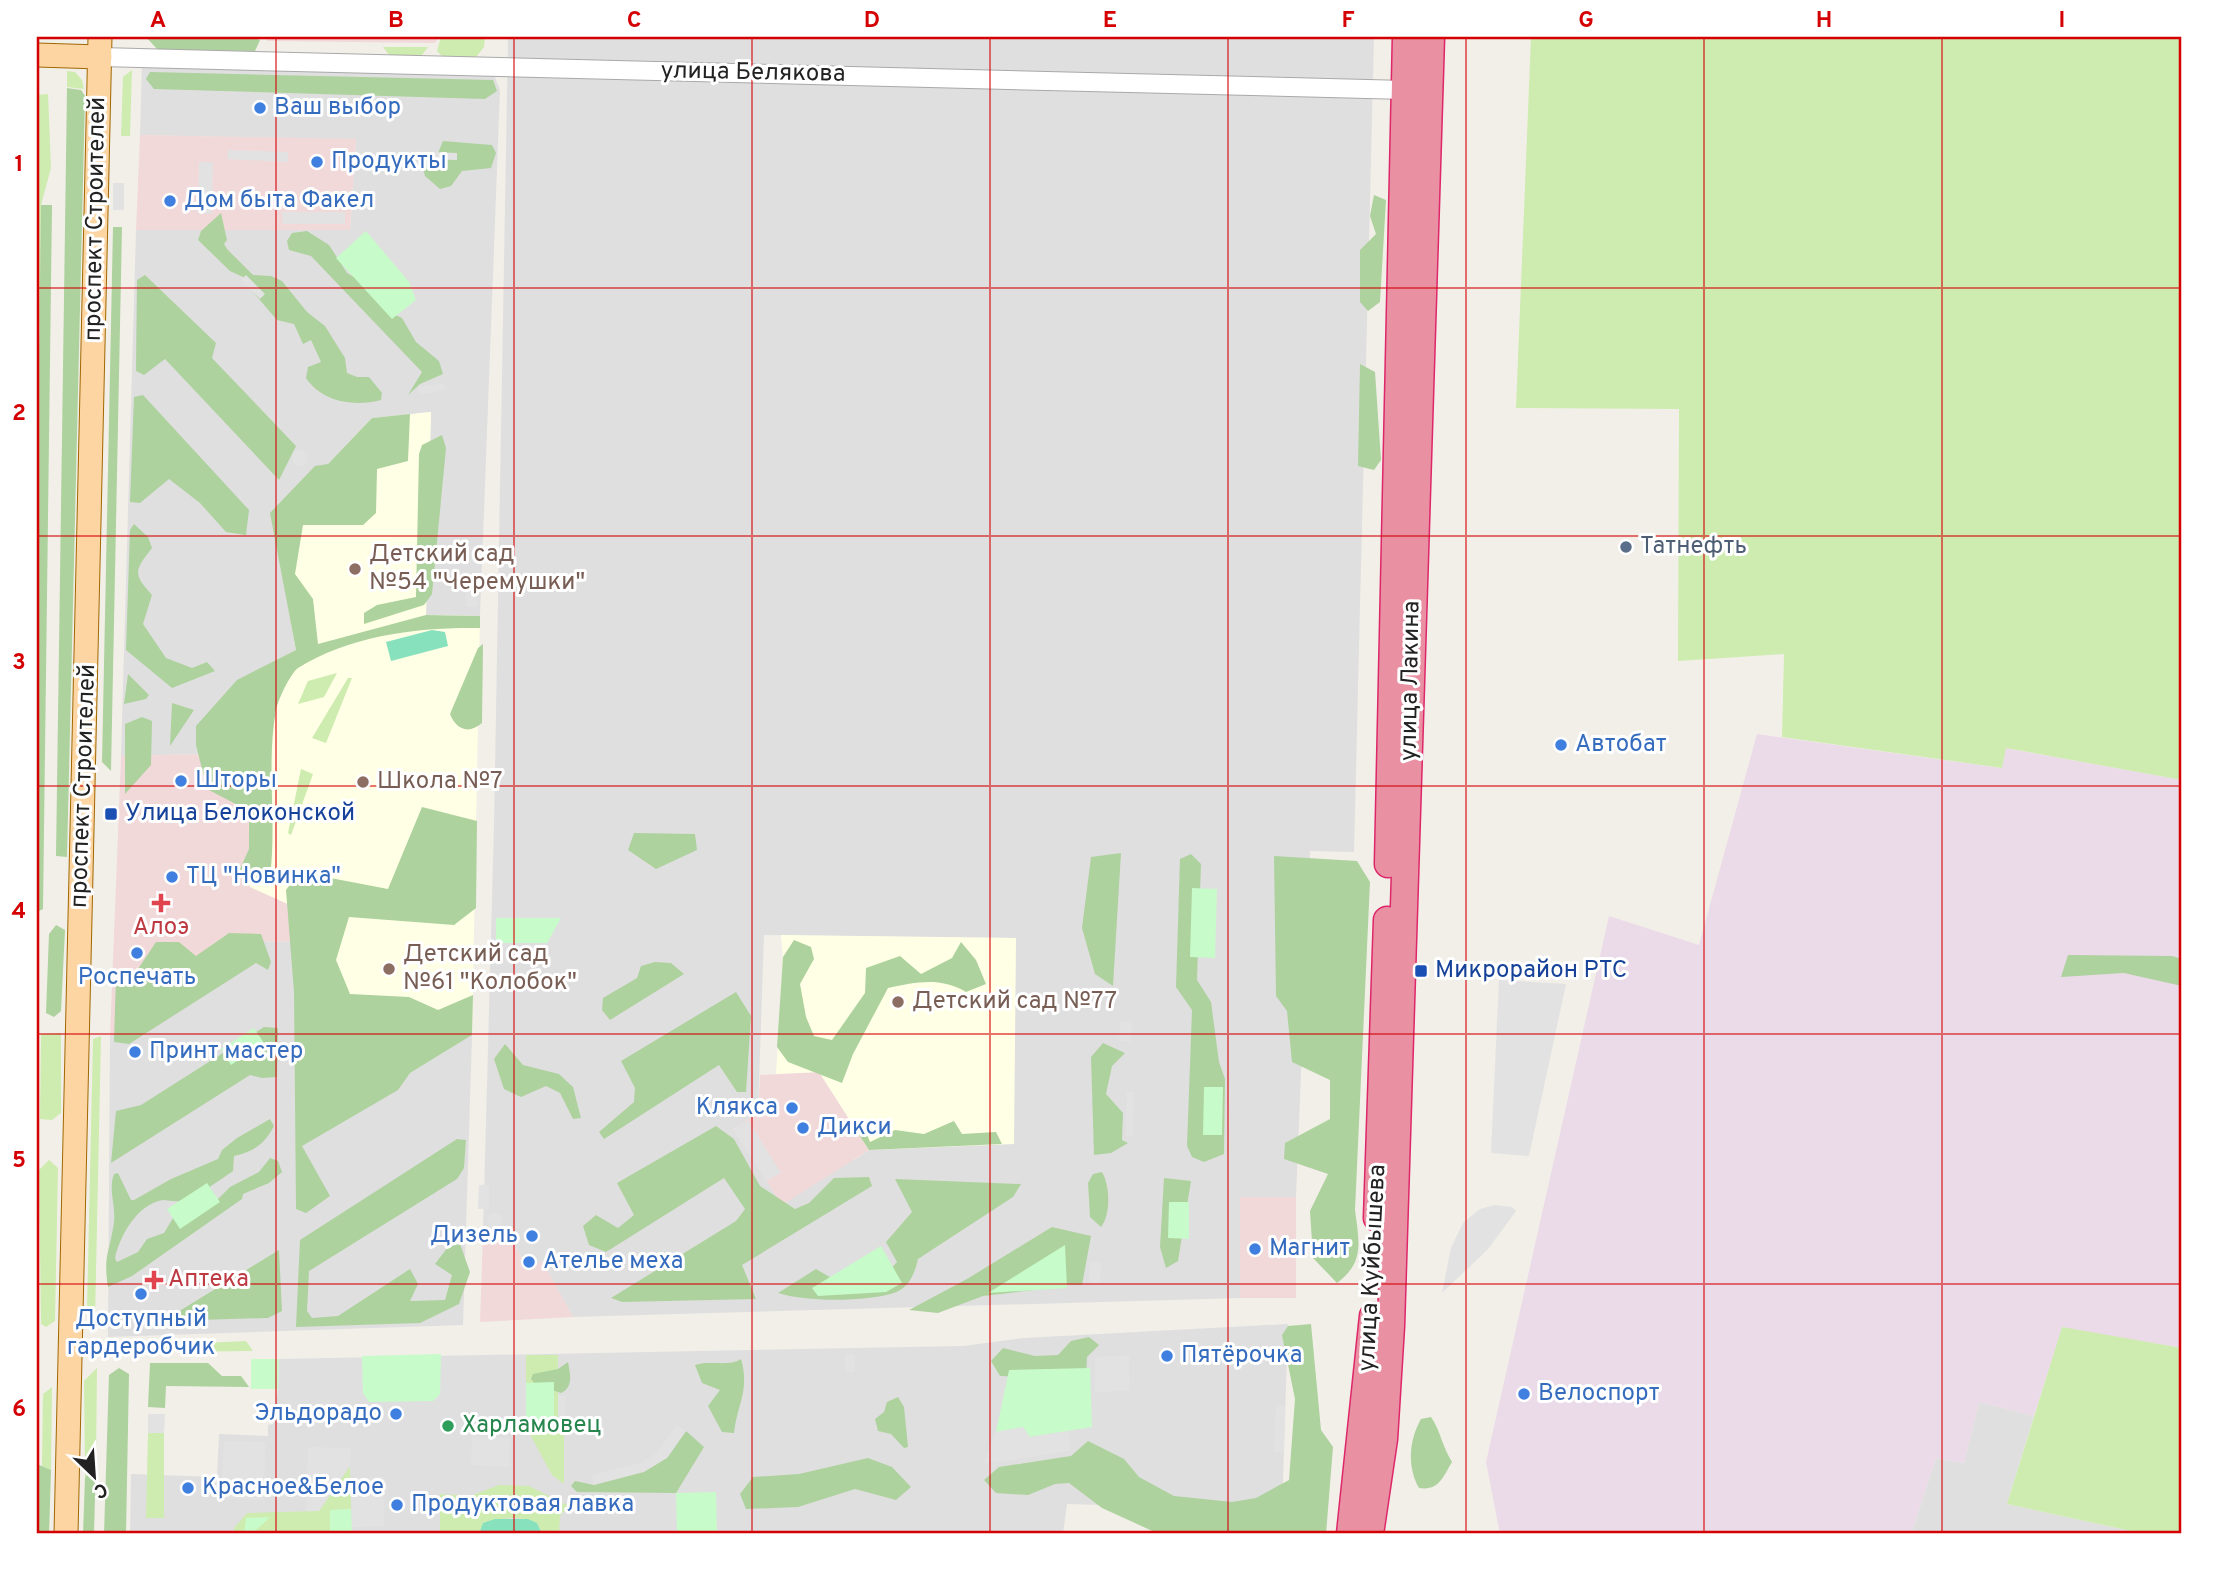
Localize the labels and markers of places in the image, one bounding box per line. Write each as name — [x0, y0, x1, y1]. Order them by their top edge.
place label: Ваш выбор — [274, 93, 401, 123]
marker: Ваш выбор — [252, 100, 268, 116]
place label: Продукты — [331, 147, 447, 177]
marker: Продукты — [309, 154, 325, 170]
place label: Дом быта Факел — [184, 186, 374, 216]
marker: Дом быта Факел — [162, 193, 178, 209]
place label: Татнефть — [1640, 532, 1747, 562]
marker: Татнефть — [1618, 539, 1634, 555]
place label: Детский сад №54 "Черемушки" — [369, 540, 585, 598]
marker: Детский сад №54 "Черемушки" — [347, 561, 363, 577]
place label: Автобат — [1575, 730, 1667, 760]
marker: Автобат — [1553, 737, 1569, 753]
place label: Шторы — [195, 766, 277, 796]
place label: Школа №7 — [377, 767, 503, 797]
marker: Шторы — [173, 773, 189, 789]
marker: Школа №7 — [355, 774, 371, 790]
place label: Улица Белоконской — [125, 799, 355, 829]
marker: Улица Белоконской — [103, 806, 119, 822]
place label: ТЦ "Новинка" — [186, 862, 341, 892]
marker: ТЦ "Новинка" — [164, 869, 180, 885]
marker: Алоэ — [153, 895, 169, 911]
place label: Алоэ — [133, 913, 189, 943]
place label: Детский сад №61 "Колобок" — [403, 940, 577, 998]
marker: Роспечать — [129, 945, 145, 961]
place label: Микрорайон РТС — [1435, 956, 1627, 986]
marker: Детский сад №61 "Колобок" — [381, 961, 397, 977]
place label: Роспечать — [78, 963, 196, 993]
marker: Микрорайон РТС — [1413, 963, 1429, 979]
place label: Детский сад №77 — [912, 987, 1117, 1017]
marker: Детский сад №77 — [890, 994, 906, 1010]
place label: Принт мастер — [149, 1037, 303, 1067]
marker: Принт мастер — [127, 1044, 143, 1060]
place label: Клякса — [696, 1093, 778, 1123]
marker: Клякса — [784, 1100, 800, 1116]
place label: Дикси — [817, 1113, 892, 1143]
marker: Дикси — [795, 1120, 811, 1136]
place label: Дизель — [430, 1221, 518, 1251]
marker: Дизель — [524, 1228, 540, 1244]
place label: Магнит — [1269, 1234, 1350, 1264]
marker: Магнит — [1247, 1241, 1263, 1257]
place label: Ателье меха — [543, 1247, 683, 1277]
marker: Ателье меха — [521, 1254, 537, 1270]
place label: Аптека — [168, 1265, 249, 1295]
marker: Аптека — [146, 1272, 162, 1288]
marker: Доступный гардеробчик — [133, 1286, 149, 1302]
place label: Доступный гардеробчик — [67, 1305, 215, 1363]
place label: Пятёрочка — [1181, 1341, 1302, 1371]
marker: Пятёрочка — [1159, 1348, 1175, 1364]
place label: Велоспорт — [1538, 1379, 1660, 1409]
marker: Велоспорт — [1516, 1386, 1532, 1402]
place label: Эльдорадо — [254, 1399, 382, 1429]
marker: Эльдорадо — [388, 1406, 404, 1422]
place label: Харламовец — [462, 1411, 602, 1441]
marker: Харламовец — [440, 1418, 456, 1434]
place label: Красное&Белое — [202, 1473, 384, 1503]
marker: Красное&Белое — [180, 1480, 196, 1496]
place label: Продуктовая лавка — [411, 1490, 634, 1520]
marker: Продуктовая лавка — [389, 1497, 405, 1513]

